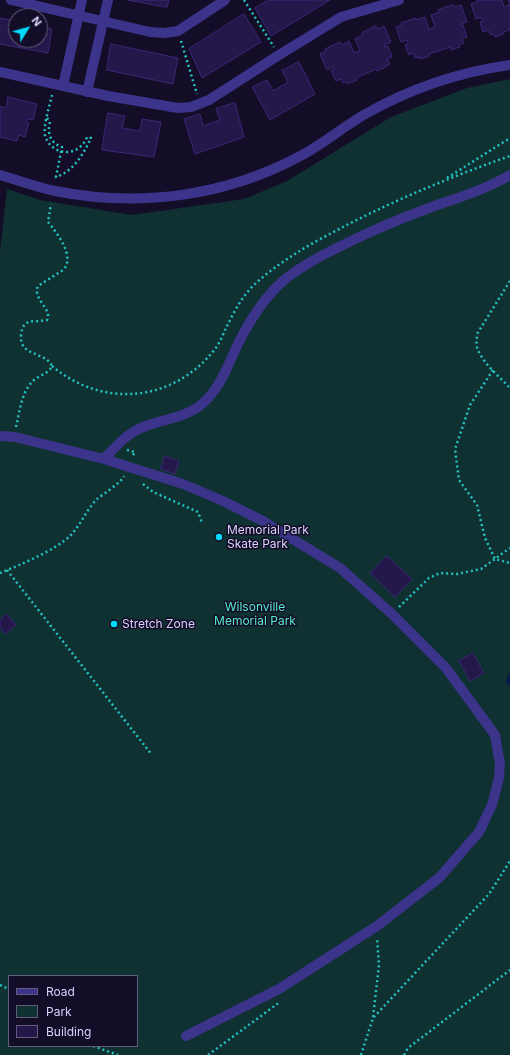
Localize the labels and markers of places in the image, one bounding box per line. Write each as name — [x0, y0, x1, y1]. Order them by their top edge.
place label: Memorial Park Skate Park — [227, 523, 309, 551]
marker: Memorial Park Skate Park — [214, 532, 224, 542]
place label: Stretch Zone — [122, 617, 195, 631]
marker: Stretch Zone — [109, 619, 119, 629]

